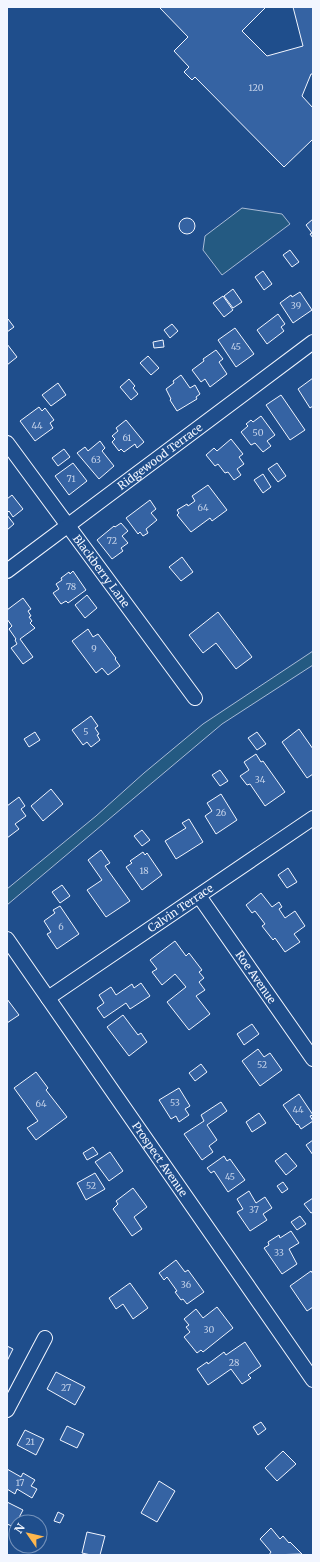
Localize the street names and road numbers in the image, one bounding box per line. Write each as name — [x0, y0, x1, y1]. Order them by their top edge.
street label: Ridgewood Terrace — [115, 420, 205, 493]
street label: Blackberry Lane — [70, 532, 133, 610]
street label: Calvin Terrace — [145, 881, 216, 935]
street label: Roe Avenue — [232, 948, 279, 1006]
street label: Prospect Avenue — [129, 1119, 191, 1199]

